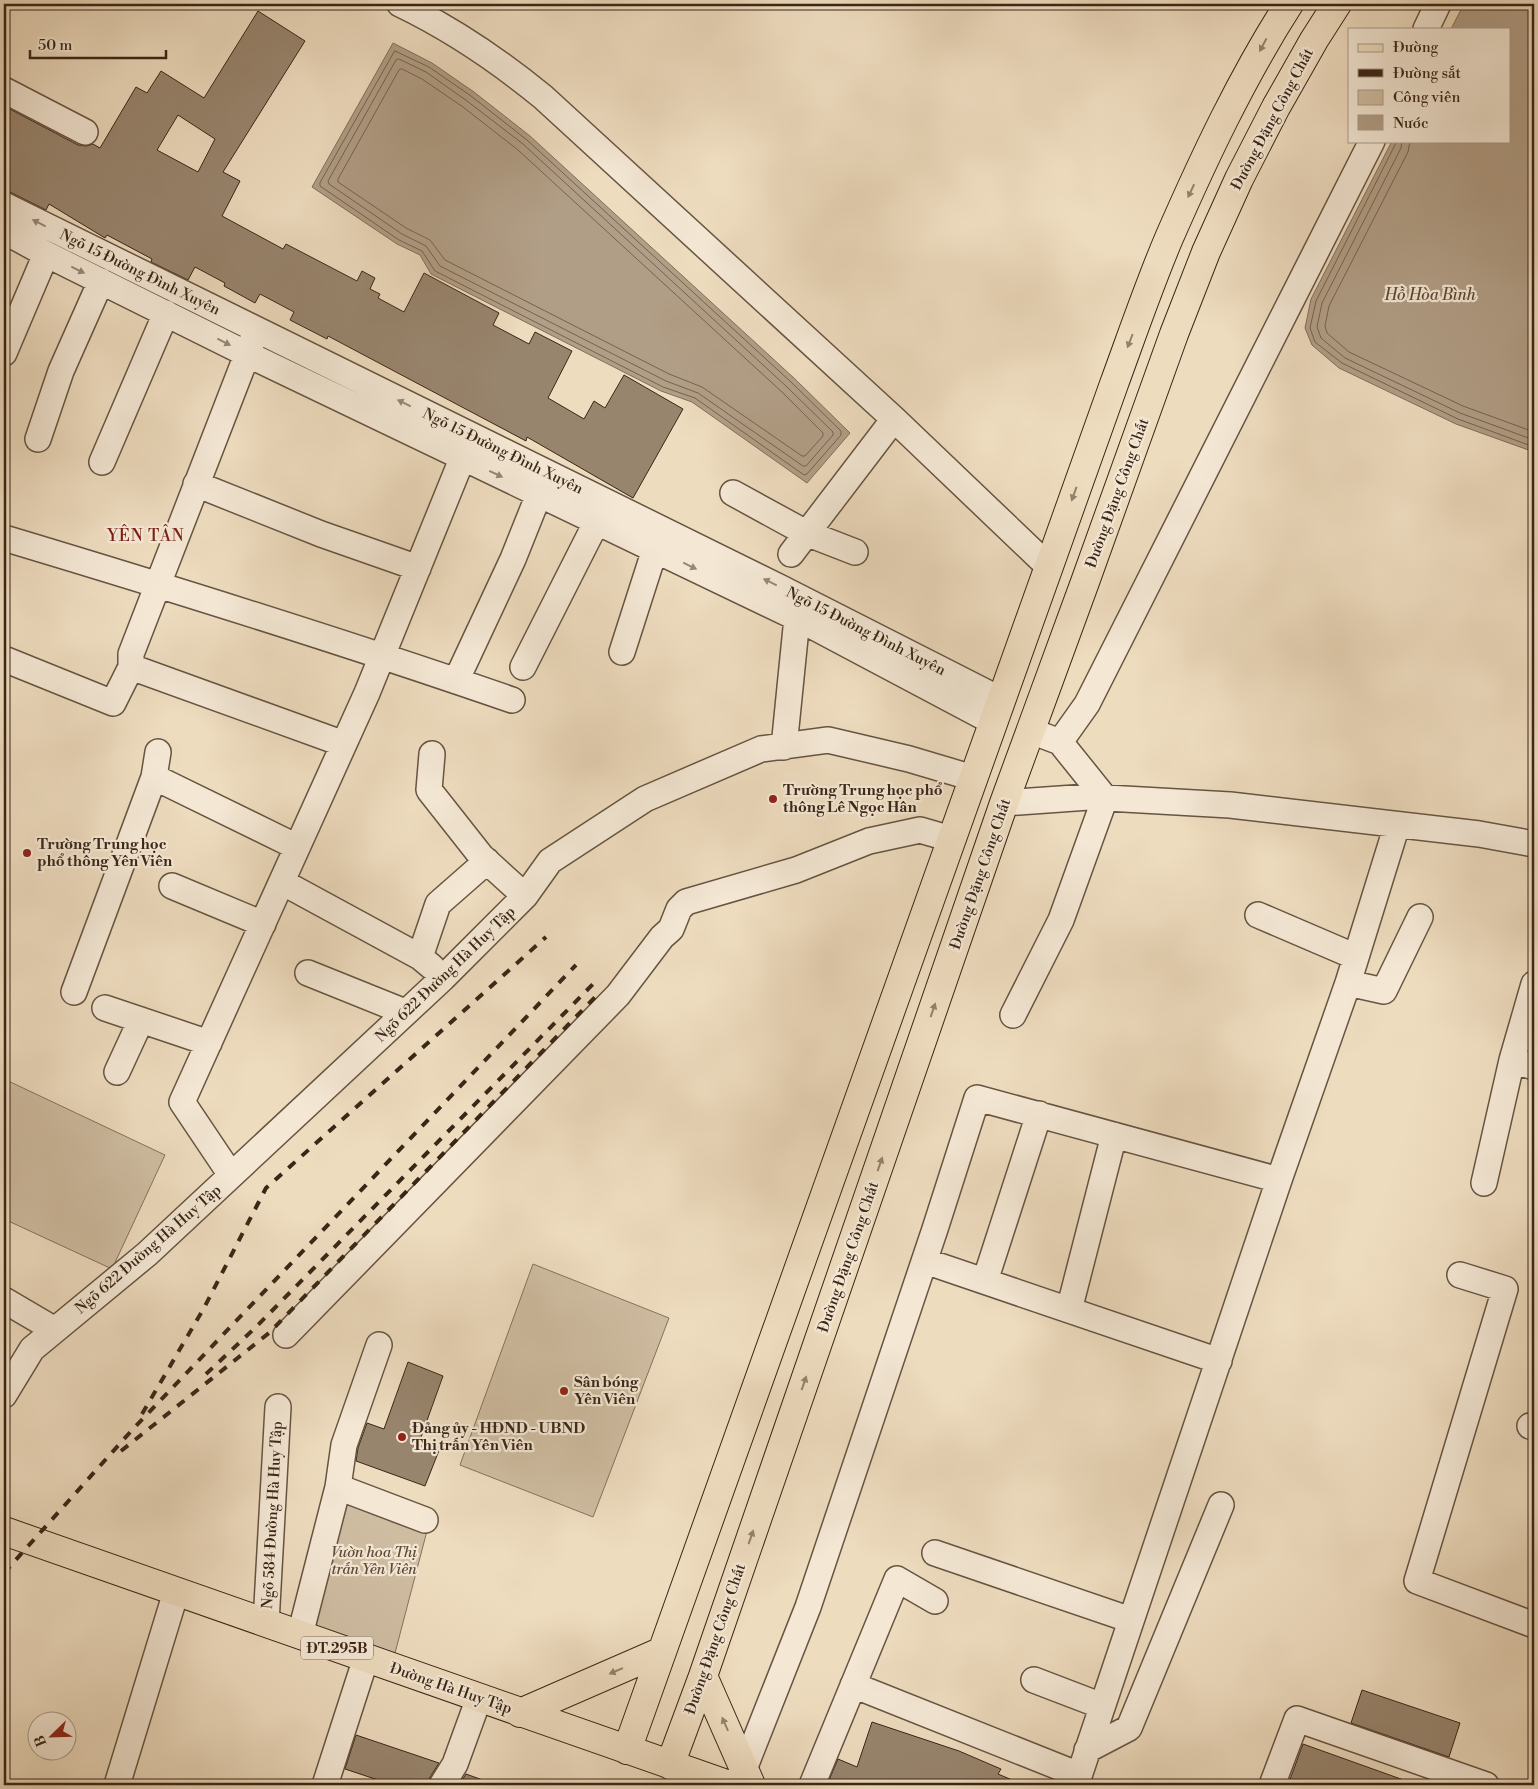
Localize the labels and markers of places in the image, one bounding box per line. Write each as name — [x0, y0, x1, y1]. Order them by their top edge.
place label: Trường Trung học phổ thông Lê Ngọc Hân — [783, 781, 943, 817]
marker: Trường Trung học phổ thông Lê Ngọc Hân — [767, 793, 779, 805]
place label: Trường Trung học phổ thông Yên Viên — [37, 835, 173, 871]
marker: Trường Trung học phổ thông Yên Viên — [21, 847, 33, 859]
place label: Sân bóng Yên Viên — [574, 1373, 639, 1409]
marker: Sân bóng Yên Viên — [558, 1385, 570, 1397]
place label: Đảng ủy - HĐND - UBND Thị trấn Yên Viên — [411, 1419, 585, 1455]
marker: Đảng ủy - HĐND - UBND Thị trấn Yên Viên — [396, 1431, 408, 1443]

